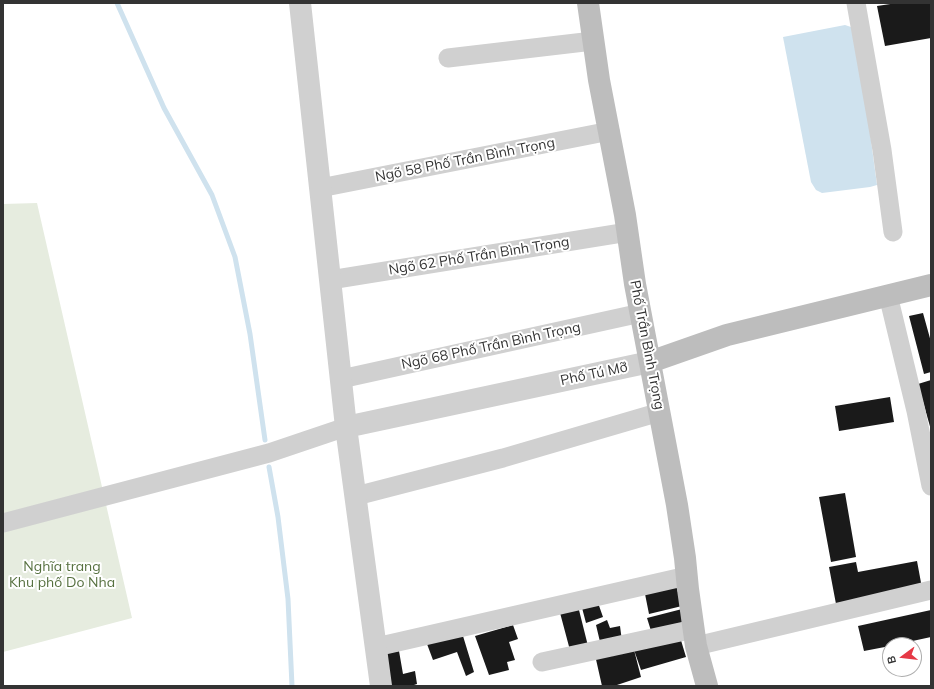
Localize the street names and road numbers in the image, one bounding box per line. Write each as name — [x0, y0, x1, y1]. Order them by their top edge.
street label: Ngõ 58 Phố Trần Bình Trọng — [374, 134, 556, 186]
street label: Ngõ 62 Phố Trần Bình Trọng — [387, 233, 571, 279]
street label: Phố Trần Bình Trọng — [626, 279, 668, 411]
street label: Ngõ 68 Phố Trần Bình Trọng — [400, 319, 582, 373]
street label: Phố Tú Mỡ — [559, 359, 629, 389]

